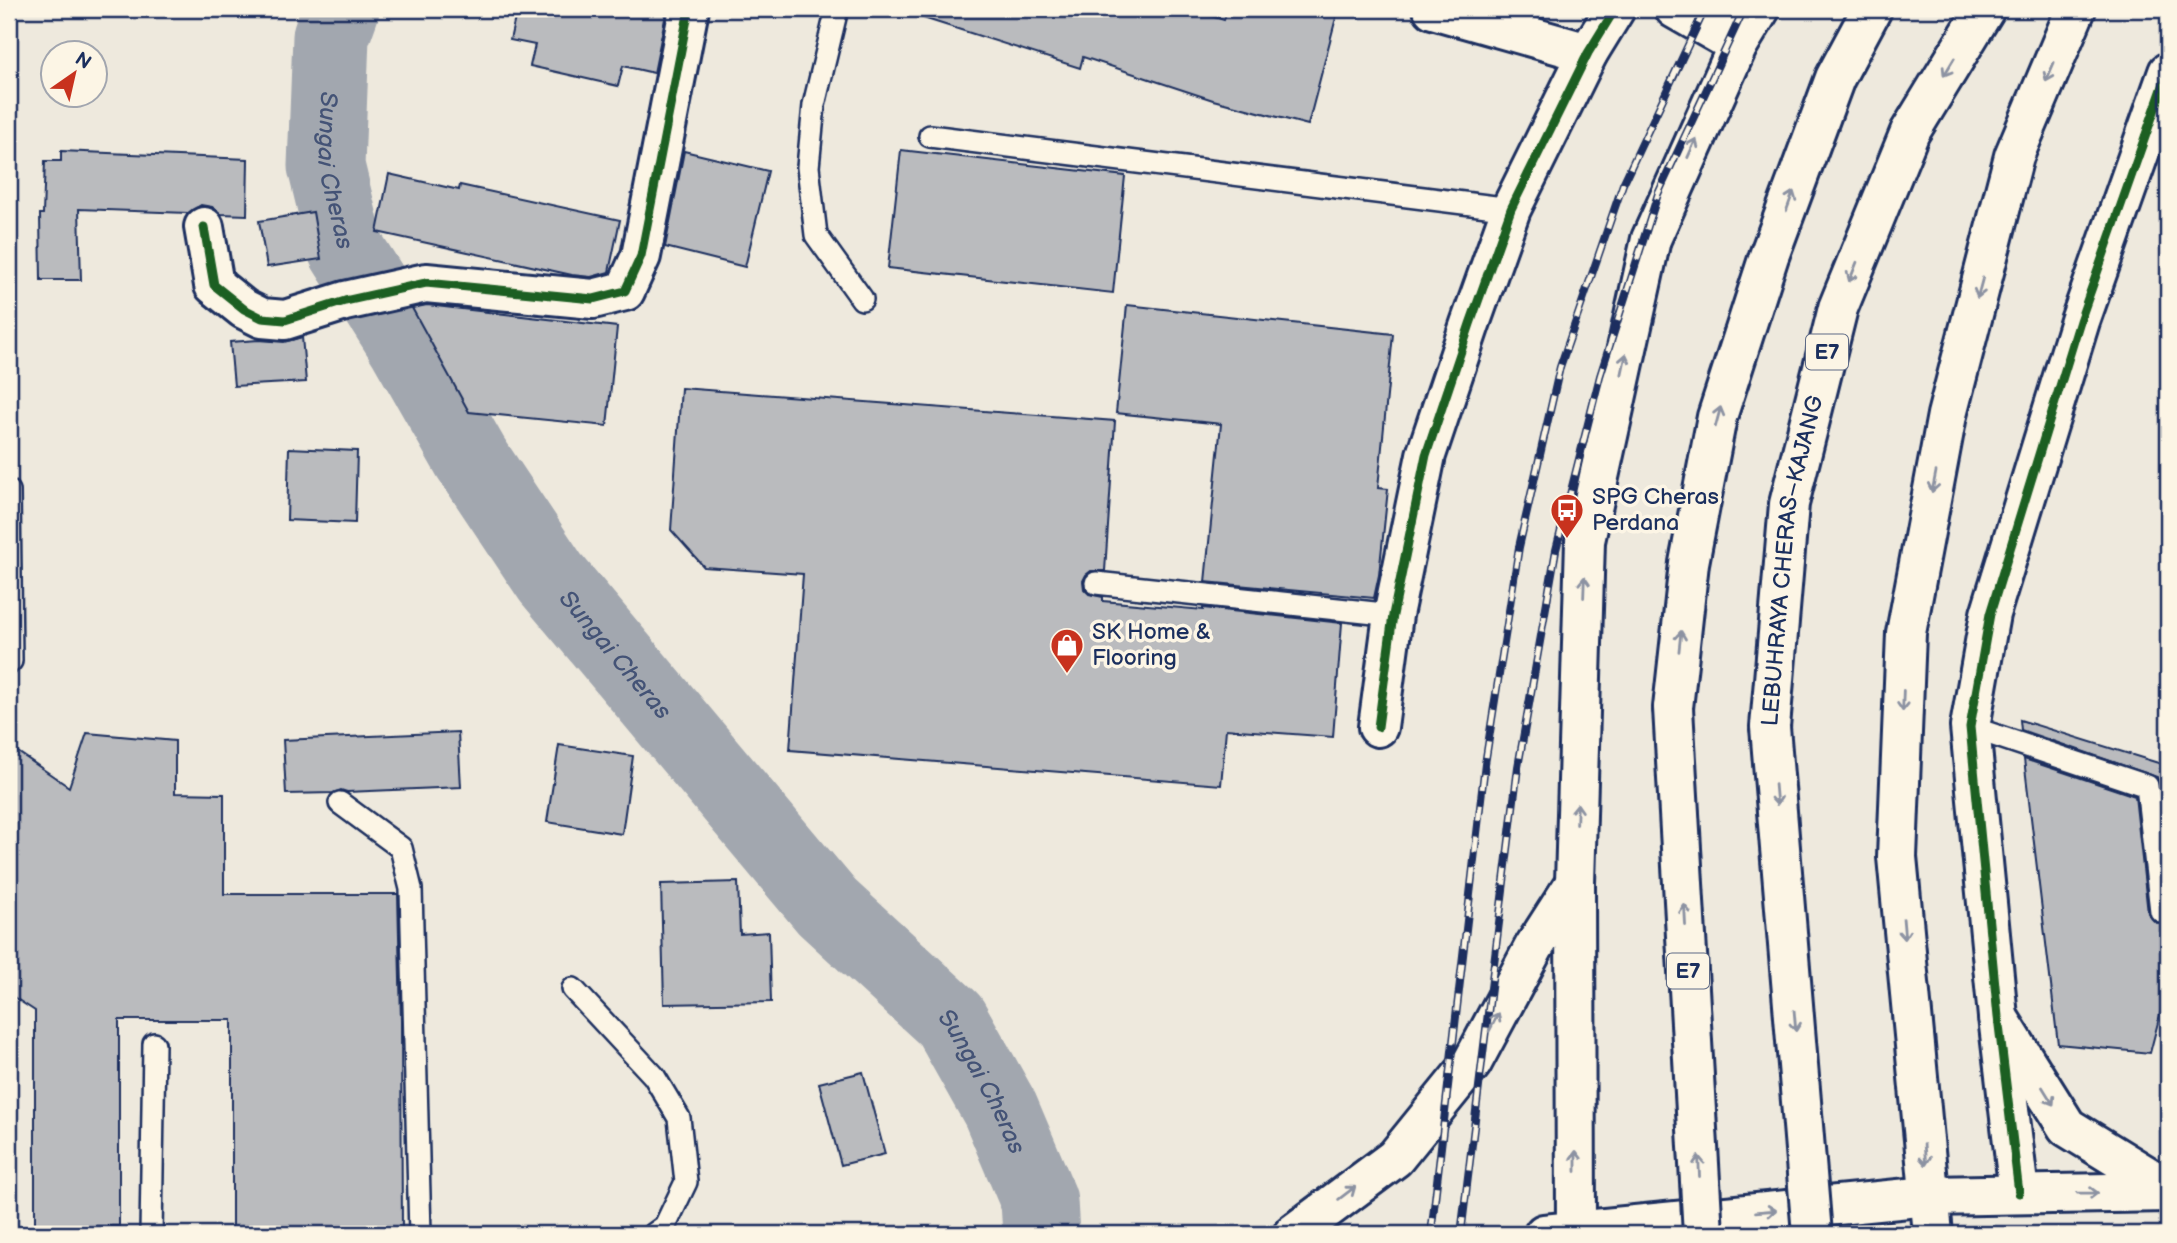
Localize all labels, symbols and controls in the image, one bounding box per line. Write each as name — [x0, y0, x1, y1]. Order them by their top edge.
north arrow — [38, 38, 108, 108]
text: N — [70, 48, 95, 75]
one-way arrow — [1942, 57, 1956, 77]
one-way arrow — [2042, 60, 2055, 82]
water label: Sungai Cheras — [311, 91, 360, 252]
one-way arrow — [1686, 138, 1699, 159]
one-way arrow — [1784, 190, 1797, 212]
one-way arrow — [1845, 261, 1858, 283]
one-way arrow — [1973, 276, 1986, 298]
road number: E7 — [1806, 334, 1848, 370]
one-way arrow — [1617, 353, 1631, 376]
street label: LEBUHRAYA CHERAS–KAJANG — [1756, 393, 1830, 727]
one-way arrow — [1712, 406, 1725, 428]
one-way arrow — [1927, 470, 1941, 493]
place label: SPG Cheras Perdana — [1592, 483, 1719, 537]
bus stop icon: SPG Cheras Perdana — [1548, 491, 1586, 540]
one-way arrow — [1577, 576, 1591, 599]
water label: Sungai Cheras — [553, 584, 678, 725]
place label: SK Home & Flooring — [1092, 618, 1211, 672]
shop icon: SK Home & Flooring — [1048, 626, 1086, 675]
one-way arrow — [1674, 630, 1687, 652]
one-way arrow — [1897, 690, 1910, 713]
one-way arrow — [1770, 783, 1783, 805]
one-way arrow — [1571, 803, 1584, 826]
one-way arrow — [1678, 903, 1691, 926]
one-way arrow — [1897, 917, 1910, 939]
road number: E7 — [1667, 954, 1709, 988]
water label: Sungai Cheras — [933, 1002, 1032, 1158]
one-way arrow — [1789, 1009, 1802, 1032]
one-way arrow — [1487, 1013, 1501, 1033]
one-way arrow — [2040, 1086, 2055, 1105]
one-way arrow — [1919, 1143, 1932, 1166]
one-way arrow — [1569, 1150, 1583, 1173]
one-way arrow — [1692, 1155, 1705, 1178]
one-way arrow — [1338, 1186, 1356, 1201]
one-way arrow — [2076, 1186, 2099, 1200]
one-way arrow — [1754, 1204, 1776, 1217]

